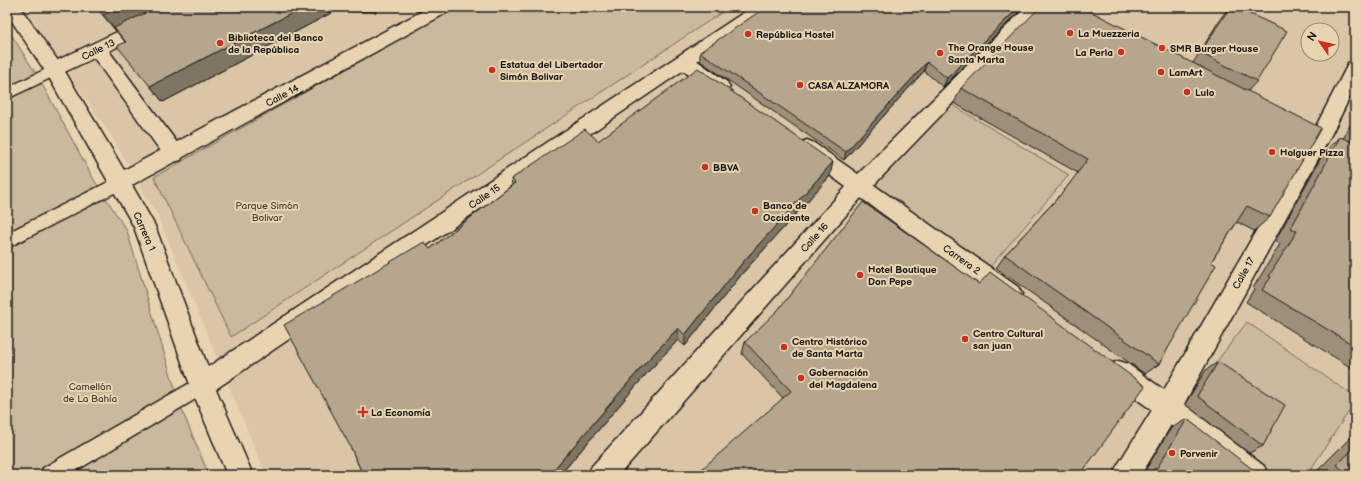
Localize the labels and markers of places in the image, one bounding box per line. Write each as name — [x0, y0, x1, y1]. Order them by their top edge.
marker: La Muezzeria — [1065, 28, 1075, 38]
place label: La Muezzeria — [1078, 28, 1140, 40]
marker: República Hostel — [743, 29, 753, 39]
place label: República Hostel — [756, 29, 834, 41]
place label: Biblioteca del Banco de la República — [228, 32, 324, 56]
marker: Biblioteca del Banco de la República — [215, 38, 225, 48]
place label: The Orange House Santa Marta — [948, 42, 1034, 66]
marker: SMR Burger House — [1157, 43, 1167, 53]
place label: SMR Burger House — [1170, 43, 1258, 55]
place label: La Perla — [1075, 47, 1113, 59]
marker: La Perla — [1116, 47, 1126, 57]
marker: The Orange House Santa Marta — [935, 48, 945, 58]
place label: Estatua del Libertador Simón Bolivar — [500, 59, 604, 83]
marker: Estatua del Libertador Simón Bolivar — [487, 65, 497, 75]
marker: LamArt — [1156, 67, 1166, 77]
place label: LamArt — [1169, 67, 1203, 79]
marker: CASA ALZAMORA — [795, 80, 805, 90]
place label: CASA ALZAMORA — [808, 80, 890, 92]
marker: Lulo — [1182, 87, 1192, 97]
place label: Lulo — [1195, 87, 1215, 99]
marker: Holguer Pizza — [1267, 147, 1277, 157]
place label: Holguer Pizza — [1280, 147, 1344, 159]
marker: BBVA — [700, 162, 710, 172]
place label: BBVA — [713, 162, 740, 174]
place label: Banco de Occidente — [763, 200, 810, 224]
marker: Banco de Occidente — [750, 206, 760, 216]
place label: Hotel Boutique Don Pepe — [868, 264, 937, 288]
marker: Hotel Boutique Don Pepe — [855, 270, 865, 280]
place label: Centro Cultural san juan — [973, 328, 1043, 352]
marker: Centro Cultural san juan — [960, 334, 970, 344]
place label: Centro Histórico de Santa Marta — [792, 336, 867, 360]
marker: Centro Histórico de Santa Marta — [779, 342, 789, 352]
place label: Gobernación del Magdalena — [809, 367, 877, 391]
marker: Gobernación del Magdalena — [796, 373, 806, 383]
marker: La Economía — [358, 407, 368, 417]
place label: La Economía — [371, 407, 431, 419]
marker: Porvenir — [1167, 448, 1177, 458]
place label: Porvenir — [1180, 448, 1219, 460]

